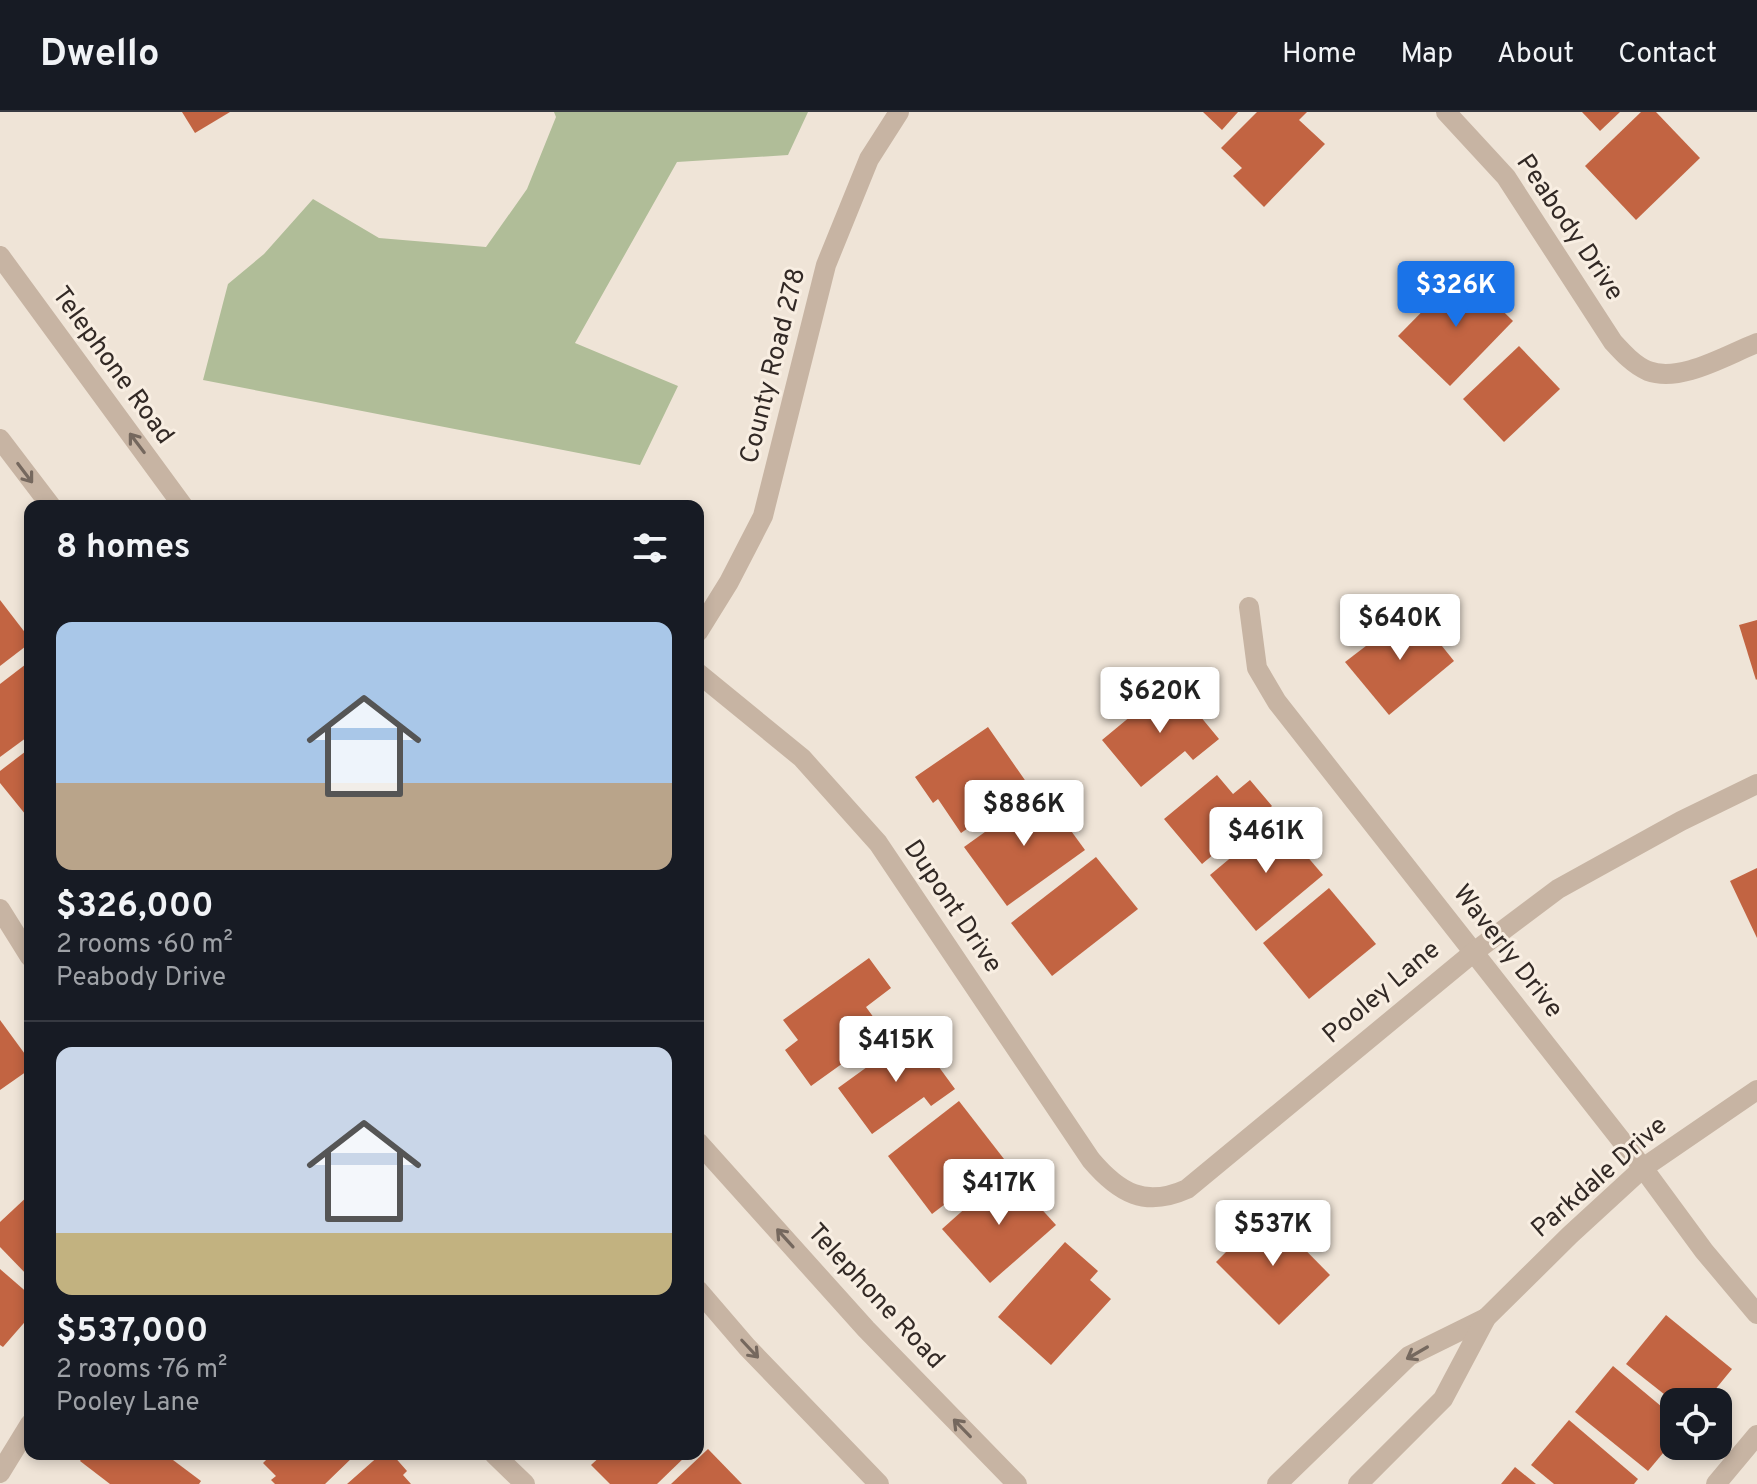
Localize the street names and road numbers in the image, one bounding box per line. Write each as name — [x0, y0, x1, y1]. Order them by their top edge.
street label: Peabody Drive — [1508, 148, 1630, 308]
street label: County Road 278 — [734, 265, 814, 467]
street label: Telephone Road — [44, 281, 180, 451]
street label: Dupont Drive — [895, 834, 1009, 980]
street label: Waverly Drive — [1445, 879, 1569, 1025]
street label: Pooley Lane — [1316, 934, 1448, 1052]
street label: Parkdale Drive — [1525, 1110, 1675, 1246]
street label: Telephone Road — [799, 1217, 951, 1377]

